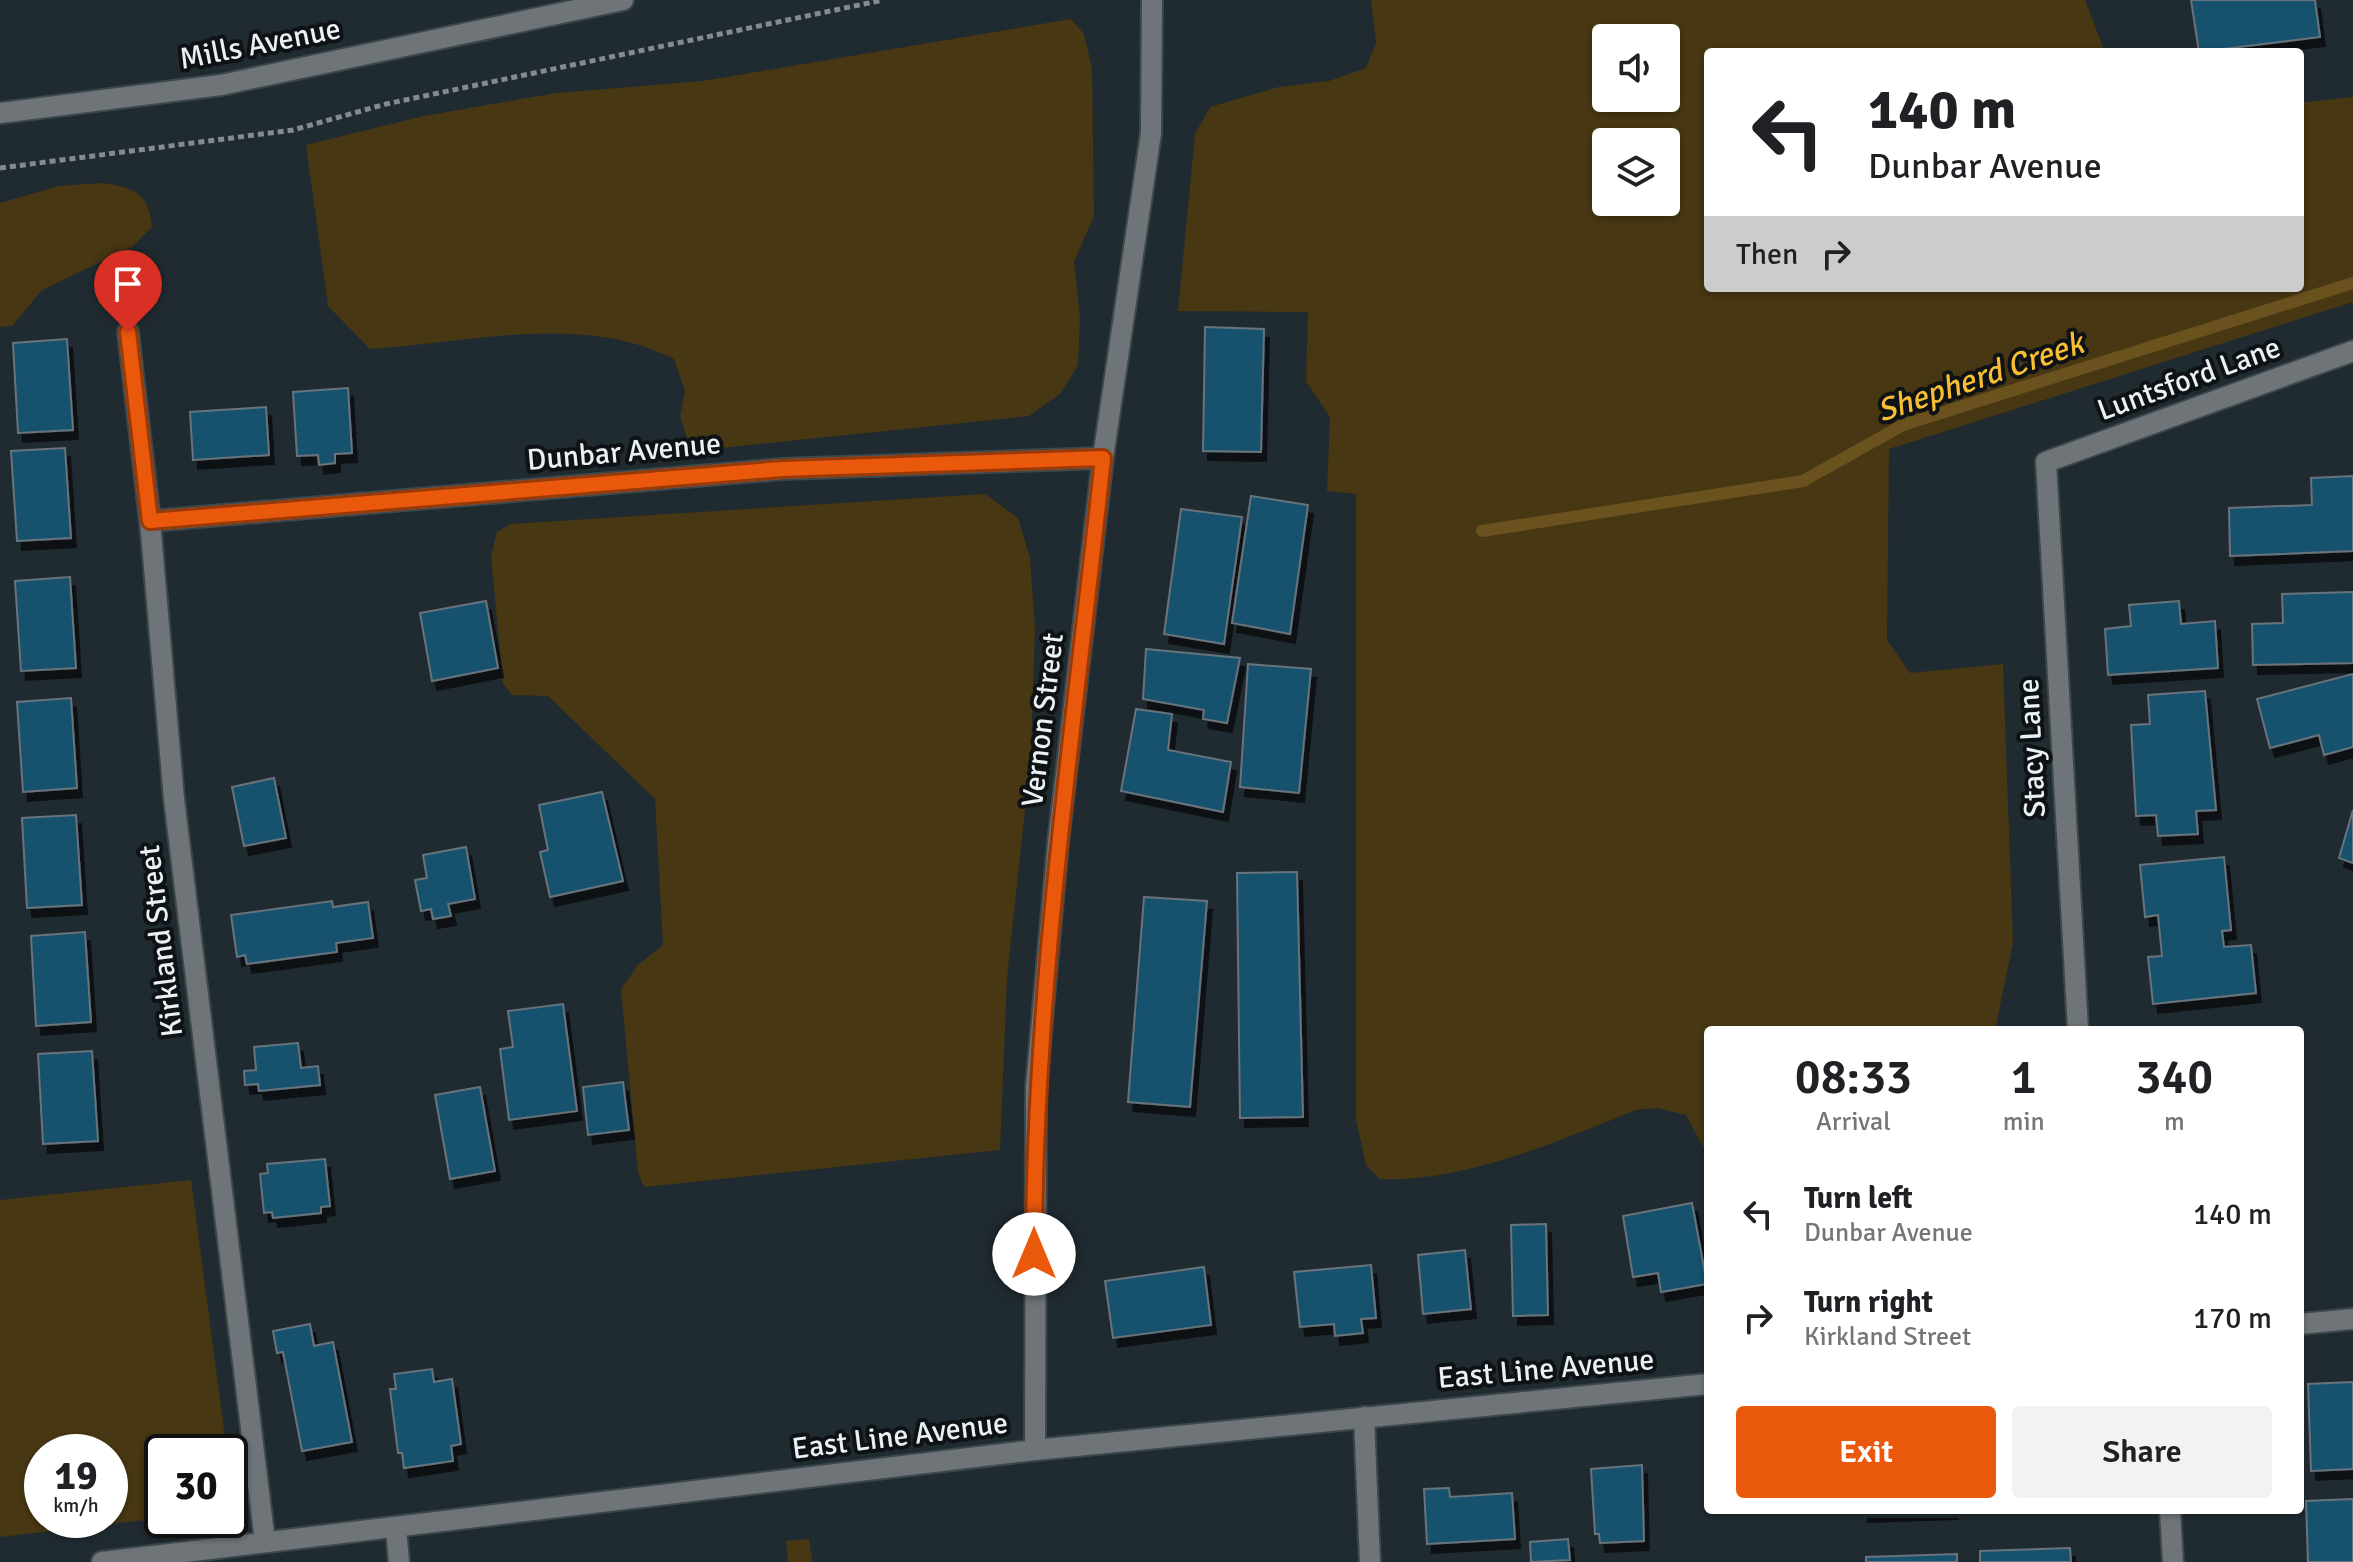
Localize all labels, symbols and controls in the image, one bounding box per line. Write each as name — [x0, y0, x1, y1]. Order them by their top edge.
street label: Mills Avenue — [176, 10, 344, 78]
map controls — [1592, 24, 1680, 216]
button: sound — [1592, 24, 1680, 112]
text: 140 m — [1868, 75, 2016, 144]
icon: left — [1736, 80, 1840, 184]
button: layers — [1592, 128, 1680, 216]
text: Dunbar Avenue — [1868, 144, 2102, 189]
icon: right — [1814, 232, 1858, 276]
text: Then — [1736, 236, 1798, 273]
pin — [94, 250, 162, 332]
icon: arrive — [106, 262, 150, 306]
water label: Shepherd Creek — [1872, 322, 2091, 431]
street label: Luntsford Lane — [2092, 329, 2286, 429]
street label: Dunbar Avenue — [525, 425, 723, 479]
street label: Vernon Street — [1014, 631, 1072, 809]
street label: Stacy Lane — [2010, 678, 2054, 818]
street label: Kirkland Street — [131, 843, 191, 1039]
text: 08:33 — [1795, 1048, 1912, 1107]
text: 1 — [2011, 1048, 2037, 1107]
text: 340 — [2135, 1048, 2213, 1107]
text: Arrival — [1816, 1106, 1891, 1138]
text: min — [2003, 1106, 2045, 1138]
text: m — [2164, 1106, 2185, 1138]
text: Turn left — [1804, 1180, 1913, 1217]
icon: left — [1736, 1192, 1780, 1236]
text: 140 m — [2193, 1196, 2272, 1233]
position arrow — [992, 1212, 1076, 1296]
text: Dunbar Avenue — [1804, 1217, 1973, 1249]
text: Turn right — [1804, 1284, 1933, 1321]
icon: right — [1736, 1296, 1780, 1340]
text: 170 m — [2193, 1300, 2272, 1337]
text: Kirkland Street — [1804, 1321, 1971, 1353]
street label: East Line Avenue — [1436, 1341, 1656, 1397]
street label: East Line Avenue — [790, 1404, 1010, 1468]
button: Exit — [1736, 1406, 1996, 1498]
button: Share — [2012, 1406, 2272, 1498]
speed limit sign: 30 — [144, 1434, 248, 1538]
text: 19 — [54, 1451, 98, 1501]
text: km/h — [53, 1493, 99, 1518]

